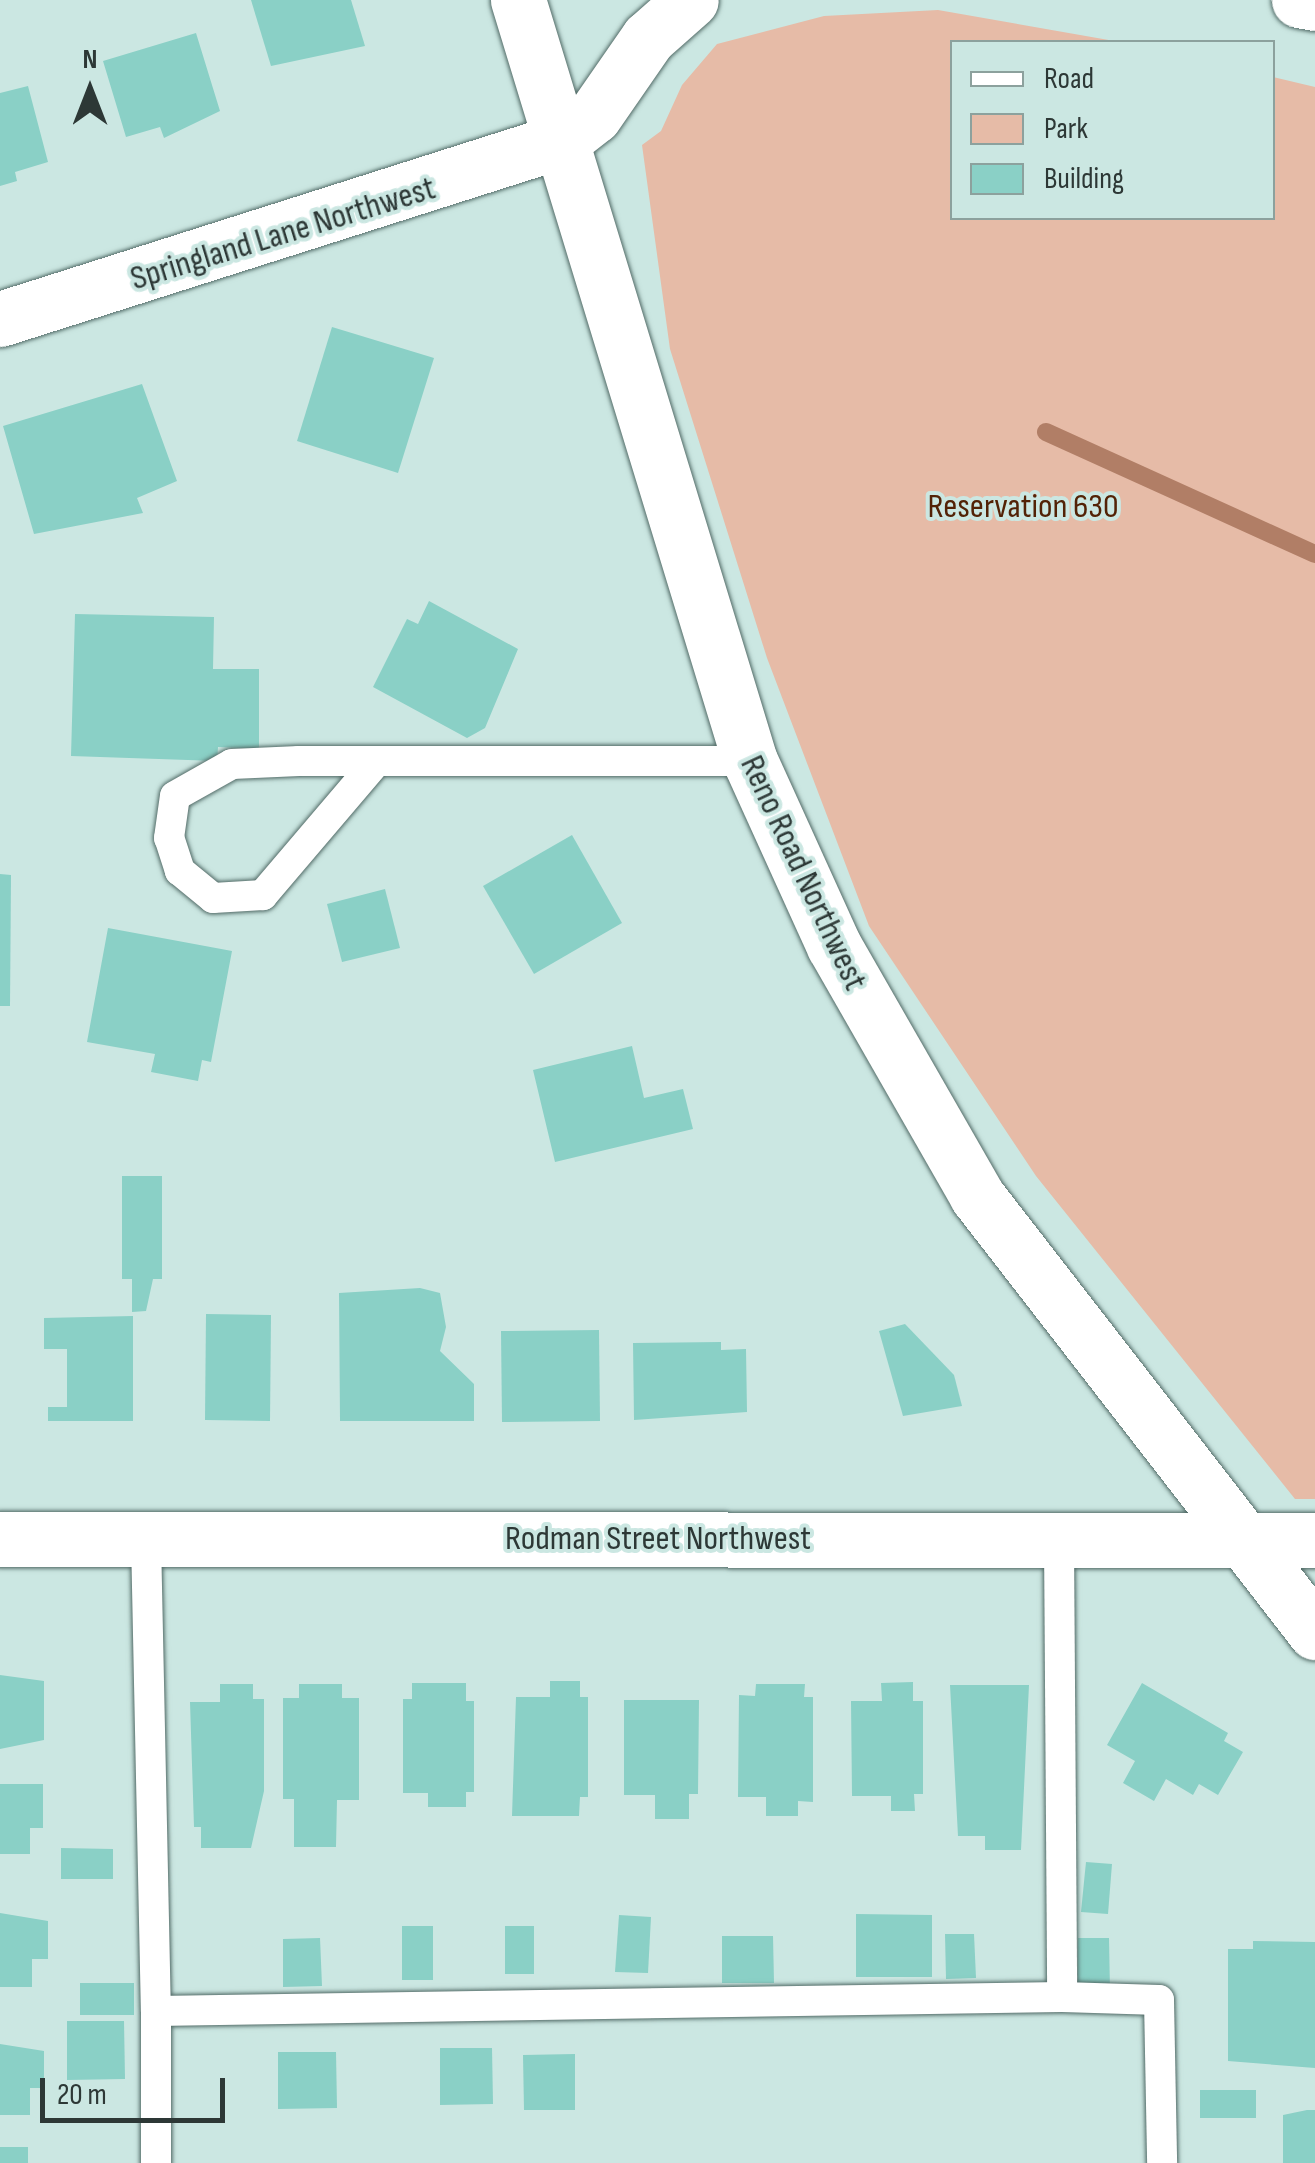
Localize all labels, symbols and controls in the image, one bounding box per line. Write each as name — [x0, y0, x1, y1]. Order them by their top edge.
north arrow — [40, 40, 140, 140]
legend — [950, 40, 1275, 220]
text: N — [83, 43, 97, 76]
text: Road — [1044, 61, 1094, 97]
text: Park — [1044, 111, 1088, 147]
text: Building — [1044, 161, 1124, 197]
street label: Springland Lane Northwest — [126, 168, 440, 300]
park label: Reservation 630 — [927, 486, 1119, 528]
street label: Reno Road Northwest — [730, 749, 876, 997]
street label: Rodman Street Northwest — [505, 1518, 811, 1560]
scale bar — [45, 2058, 230, 2120]
text: 20 m — [57, 2077, 107, 2113]

